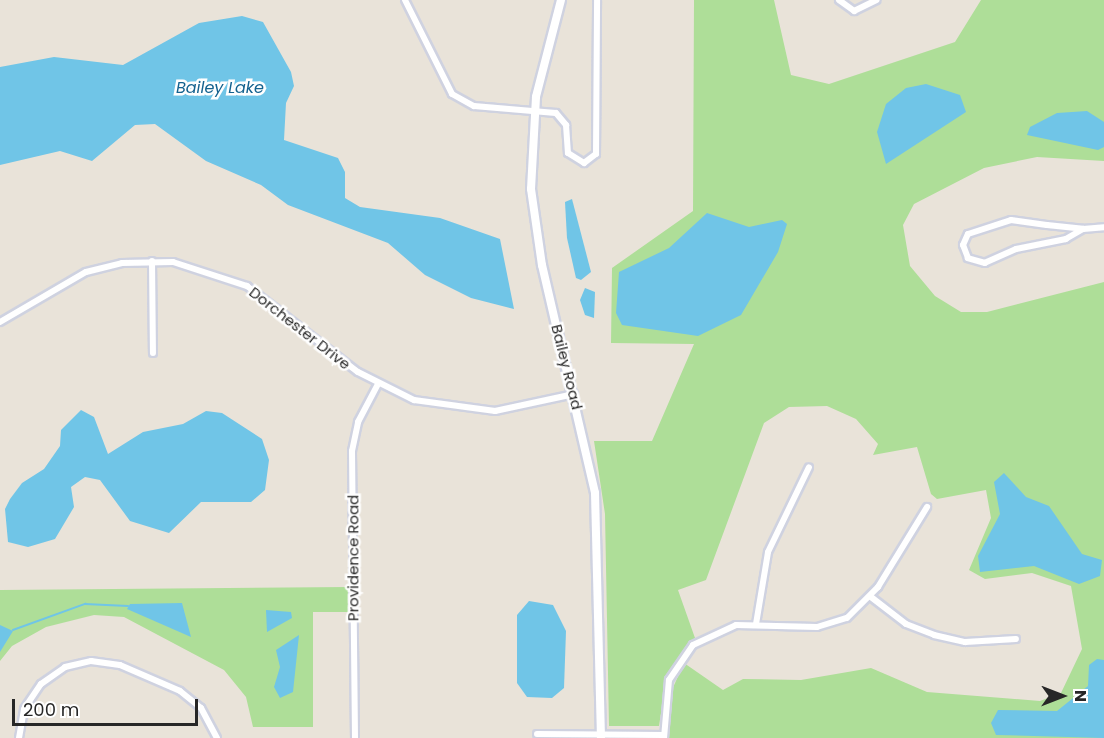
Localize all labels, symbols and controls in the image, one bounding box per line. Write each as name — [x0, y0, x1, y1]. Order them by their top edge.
water label: Bailey Lake — [176, 78, 264, 98]
street label: Dorchester Drive — [246, 283, 354, 373]
street label: Bailey Road — [548, 322, 586, 412]
street label: Providence Road — [344, 495, 362, 621]
north arrow — [1032, 666, 1092, 726]
scale bar — [15, 687, 201, 725]
text: N — [1069, 690, 1092, 702]
text: 200 m — [23, 697, 79, 722]

